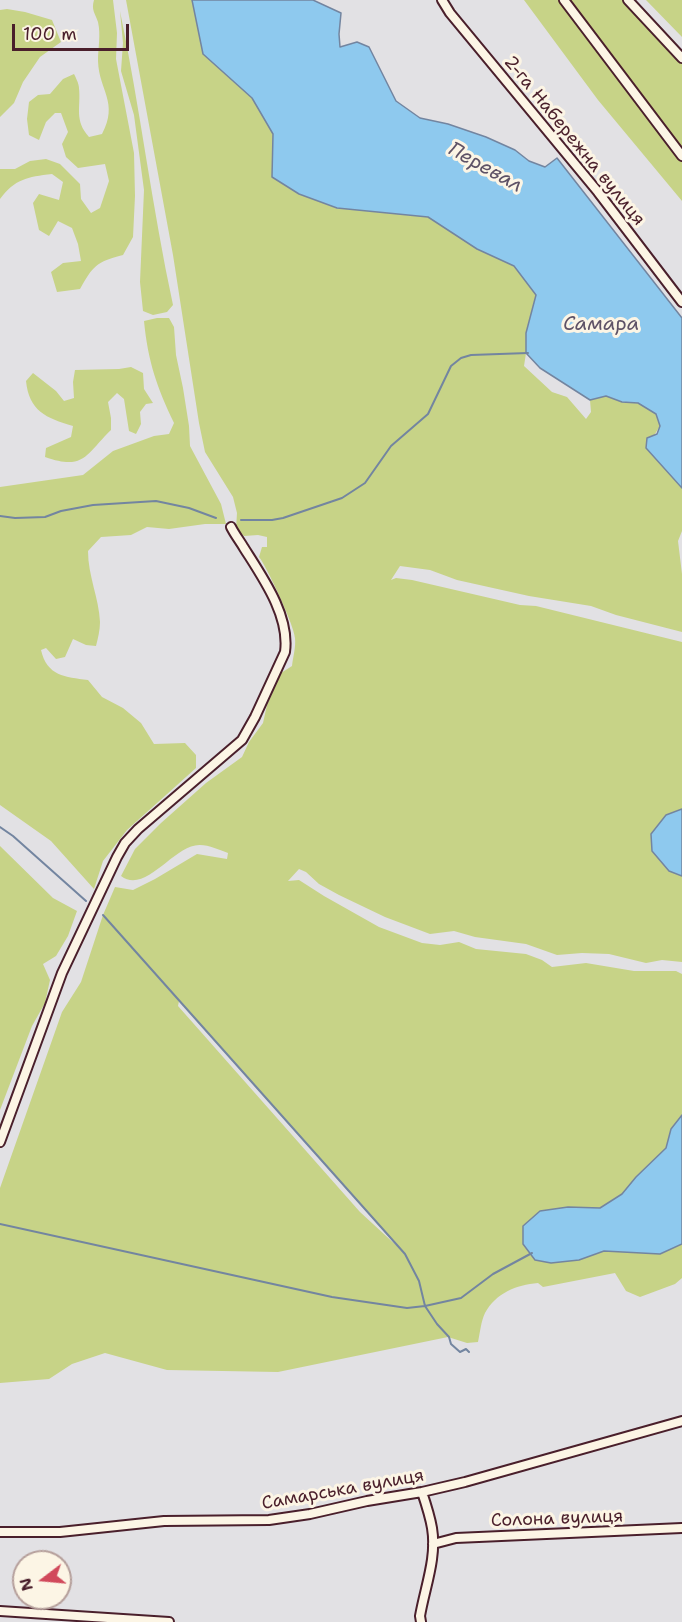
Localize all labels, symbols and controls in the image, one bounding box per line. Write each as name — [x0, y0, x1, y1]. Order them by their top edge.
scale bar — [15, 12, 132, 50]
text: 100 m — [23, 22, 77, 46]
street label: 2-га Набережна вулиця — [499, 52, 649, 230]
water label: Перевал — [444, 138, 526, 198]
water label: Самара — [563, 313, 639, 337]
street label: Самарська вулиця — [260, 1465, 426, 1515]
street label: Солона вулиця — [490, 1506, 624, 1532]
north arrow — [12, 1550, 72, 1610]
text: N — [14, 1576, 38, 1594]

